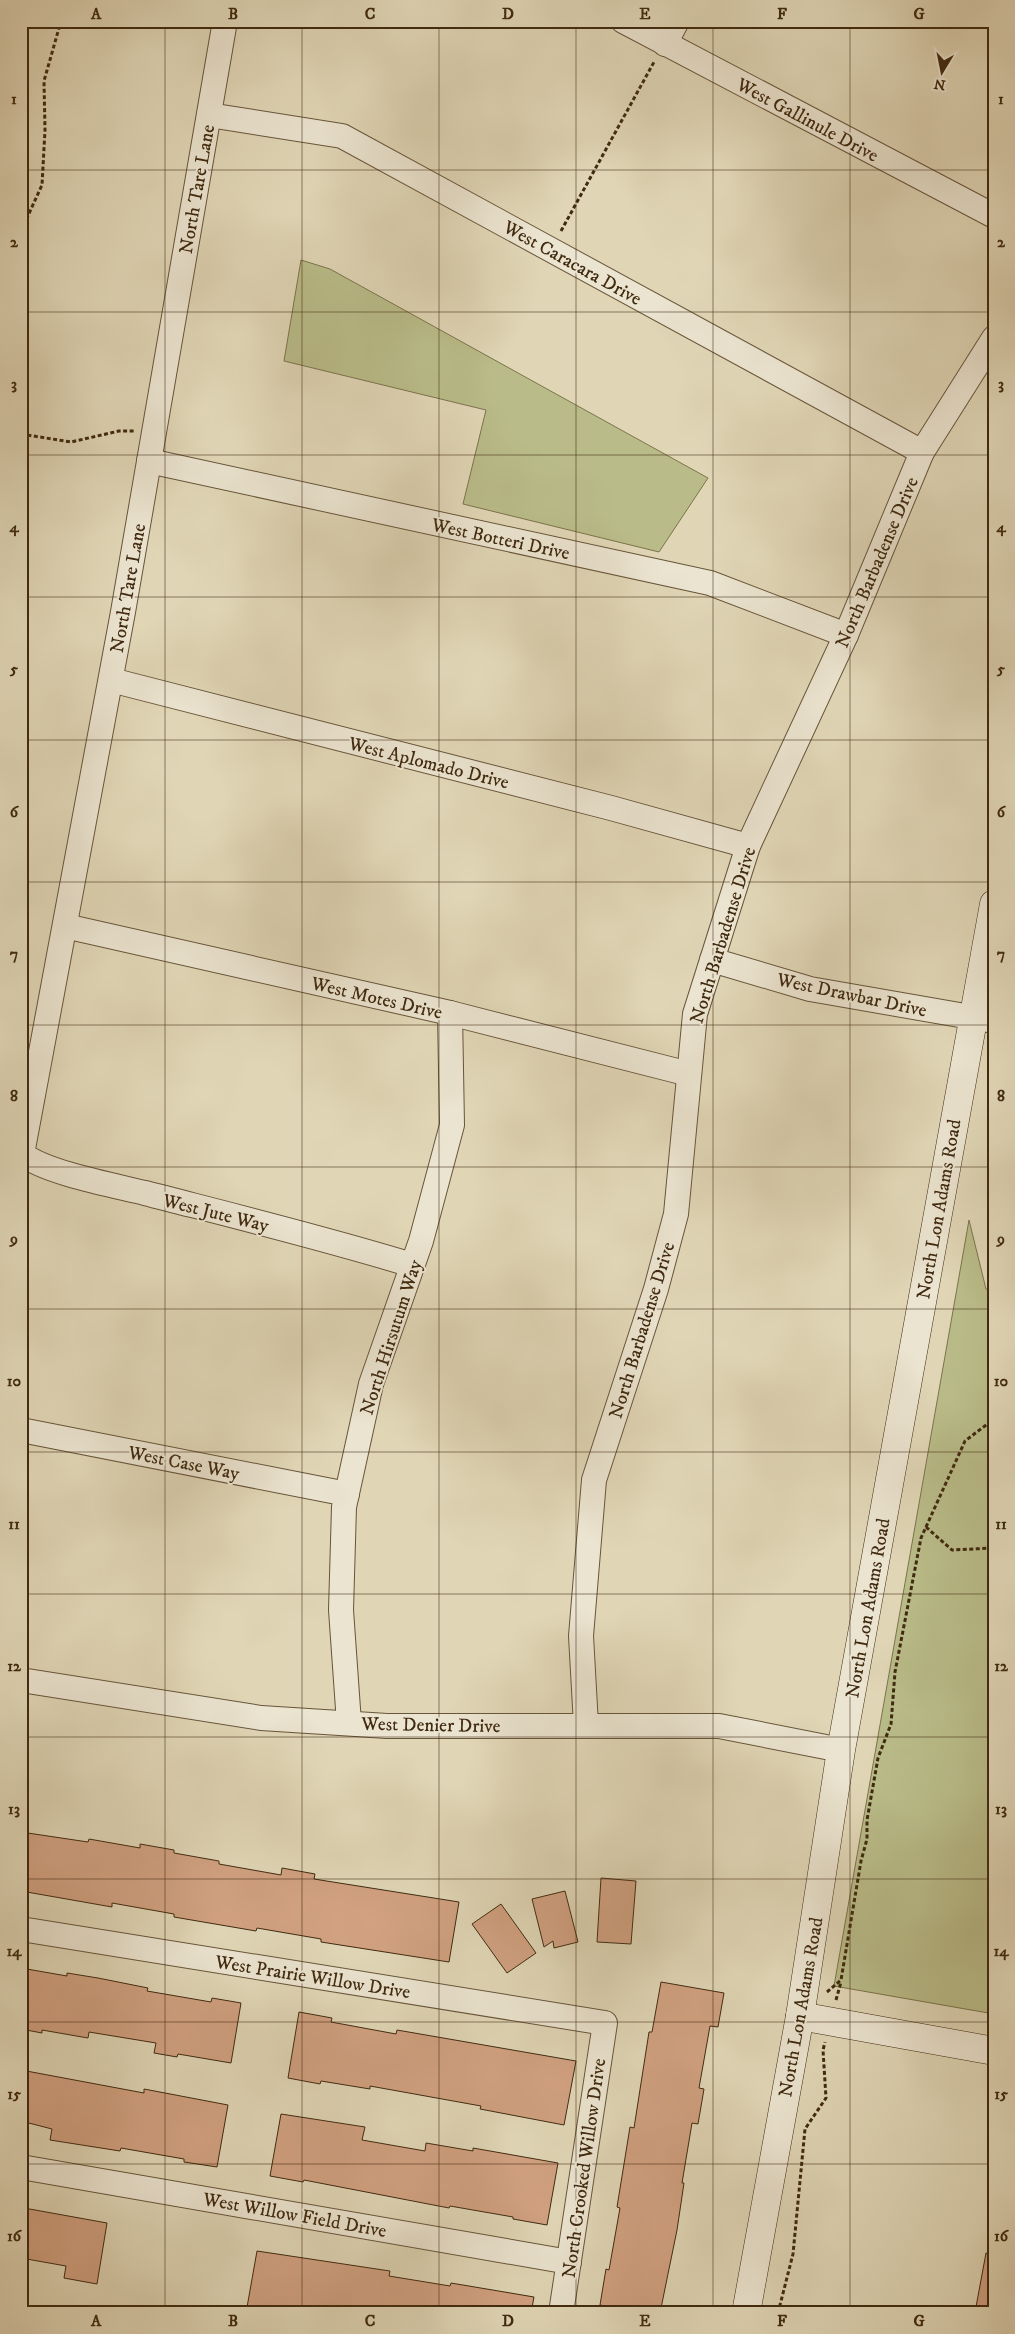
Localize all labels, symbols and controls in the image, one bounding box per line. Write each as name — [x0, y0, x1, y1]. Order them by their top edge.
text: A — [90, 4, 102, 24]
text: B — [228, 4, 238, 24]
text: C — [365, 4, 375, 24]
text: D — [502, 4, 514, 24]
text: E — [639, 4, 651, 24]
text: F — [777, 4, 787, 24]
text: G — [913, 4, 925, 24]
north arrow — [918, 48, 968, 98]
street label: West Gallinule Drive — [732, 73, 882, 167]
text: N — [932, 74, 947, 94]
text: 1 — [11, 89, 17, 109]
text: 1 — [998, 89, 1004, 109]
street label: North Tare Lane — [175, 123, 220, 256]
street label: West Caracara Drive — [498, 215, 646, 311]
text: 2 — [10, 232, 19, 252]
text: 2 — [997, 232, 1006, 252]
text: 3 — [11, 374, 17, 394]
text: 3 — [998, 374, 1004, 394]
street label: North Barbadense Drive — [831, 473, 924, 652]
street label: West Botteri Drive — [429, 513, 572, 565]
text: 4 — [8, 517, 19, 537]
text: 4 — [995, 517, 1006, 537]
street label: North Tare Lane — [106, 522, 151, 655]
text: 5 — [9, 659, 18, 679]
text: 5 — [996, 659, 1005, 679]
street label: West Aplomado Drive — [345, 732, 511, 795]
text: 6 — [10, 802, 20, 822]
text: 6 — [997, 802, 1007, 822]
street label: North Barbadense Drive — [686, 844, 761, 1027]
text: 7 — [10, 944, 18, 964]
text: 7 — [997, 944, 1005, 964]
street label: West Drawbar Drive — [774, 968, 929, 1023]
street label: West Motes Drive — [308, 972, 445, 1025]
text: 8 — [10, 1086, 18, 1106]
text: 8 — [997, 1086, 1005, 1106]
street label: North Lon Adams Road — [912, 1117, 967, 1301]
street label: West Jute Way — [159, 1189, 272, 1238]
text: 9 — [9, 1229, 18, 1249]
text: 9 — [996, 1229, 1005, 1249]
street label: North Barbadense Drive — [605, 1239, 680, 1422]
street label: North Hirsutum Way — [355, 1256, 428, 1418]
text: 10 — [7, 1371, 22, 1391]
text: 10 — [994, 1371, 1009, 1391]
street label: West Case Way — [125, 1441, 242, 1486]
text: 11 — [8, 1514, 20, 1534]
text: 11 — [995, 1514, 1007, 1534]
street label: North Lon Adams Road — [841, 1516, 896, 1700]
text: 12 — [7, 1656, 22, 1676]
text: 12 — [994, 1656, 1009, 1676]
street label: West Denier Drive — [360, 1713, 501, 1738]
text: 13 — [8, 1799, 20, 1819]
text: 13 — [995, 1799, 1007, 1819]
street label: North Lon Adams Road — [774, 1915, 829, 2099]
text: 14 — [6, 1941, 22, 1961]
text: 14 — [993, 1941, 1009, 1961]
street label: West Prairie Willow Drive — [213, 1951, 412, 2004]
street label: North Crooked Willow Drive — [558, 2057, 611, 2280]
text: 15 — [7, 2084, 21, 2104]
text: 15 — [994, 2084, 1008, 2104]
street label: West Willow Field Drive — [200, 2188, 388, 2243]
text: 16 — [7, 2226, 23, 2246]
text: 16 — [994, 2226, 1010, 2246]
text: A — [90, 2311, 102, 2331]
text: B — [228, 2311, 238, 2331]
text: C — [365, 2311, 375, 2331]
text: D — [502, 2311, 514, 2331]
text: E — [639, 2311, 651, 2331]
text: F — [777, 2311, 787, 2331]
text: G — [913, 2311, 925, 2331]

